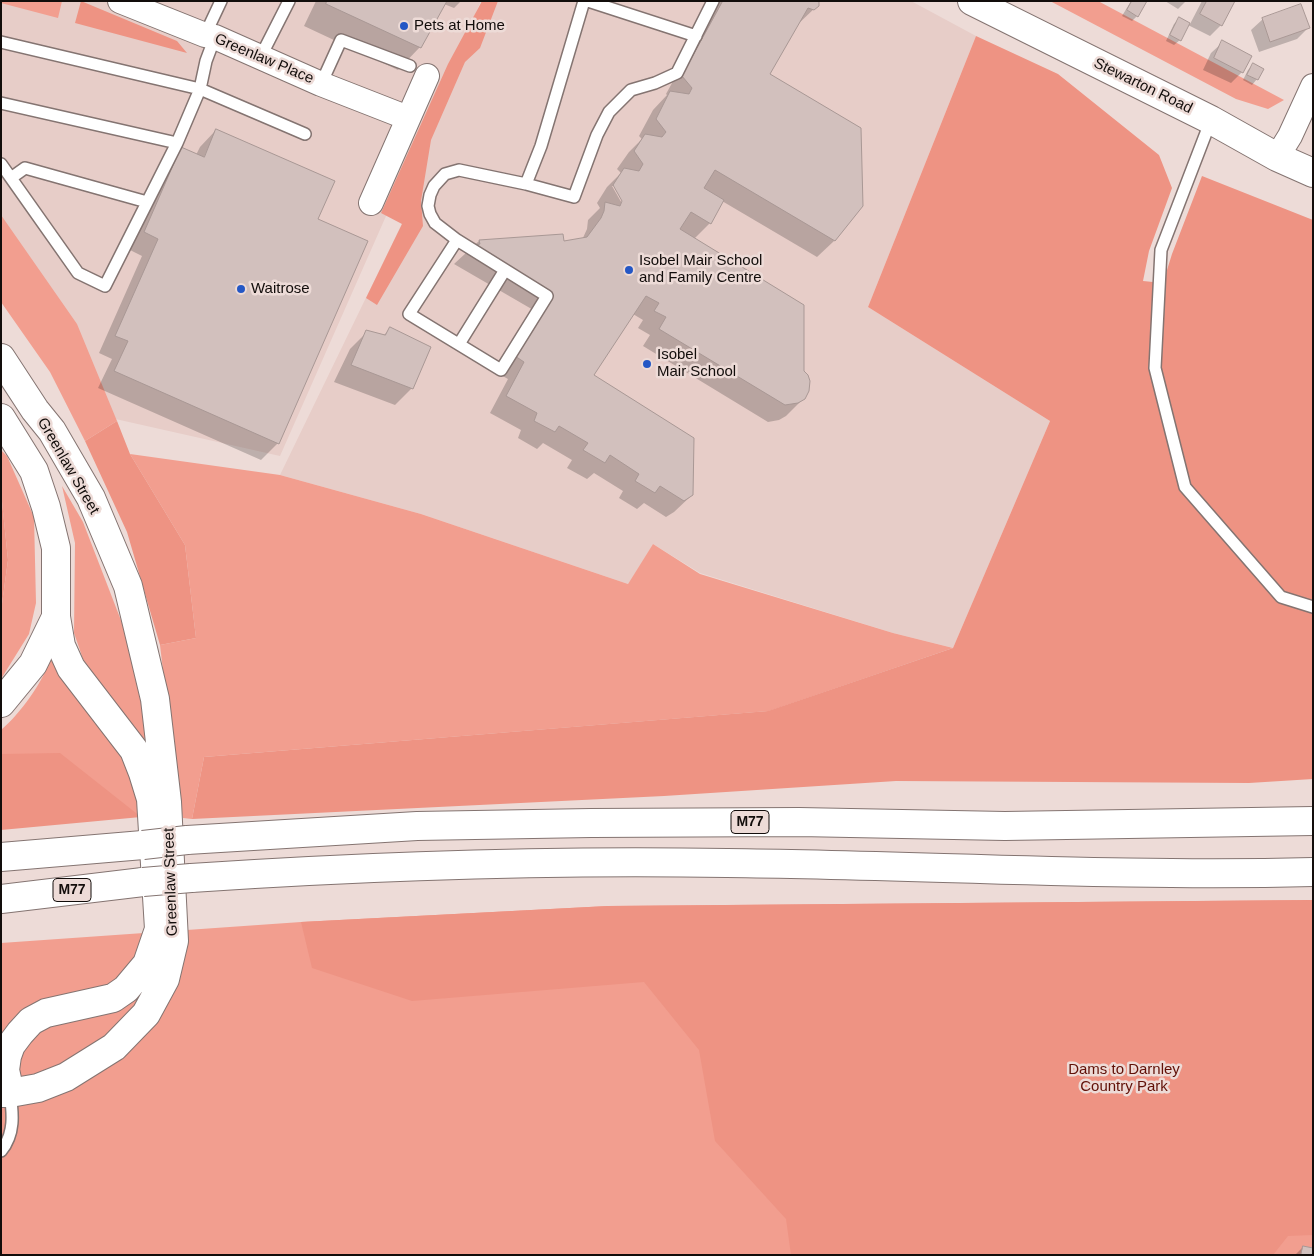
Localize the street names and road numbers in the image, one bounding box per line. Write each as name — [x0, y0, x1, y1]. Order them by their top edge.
street label: Greenlaw Place — [212, 30, 316, 88]
street label: Stewarton Road — [1091, 54, 1195, 118]
street label: Greenlaw Street — [33, 415, 103, 517]
road number: M77 — [731, 810, 769, 834]
street label: Greenlaw Street — [160, 828, 182, 936]
road number: M77 — [53, 878, 91, 902]

